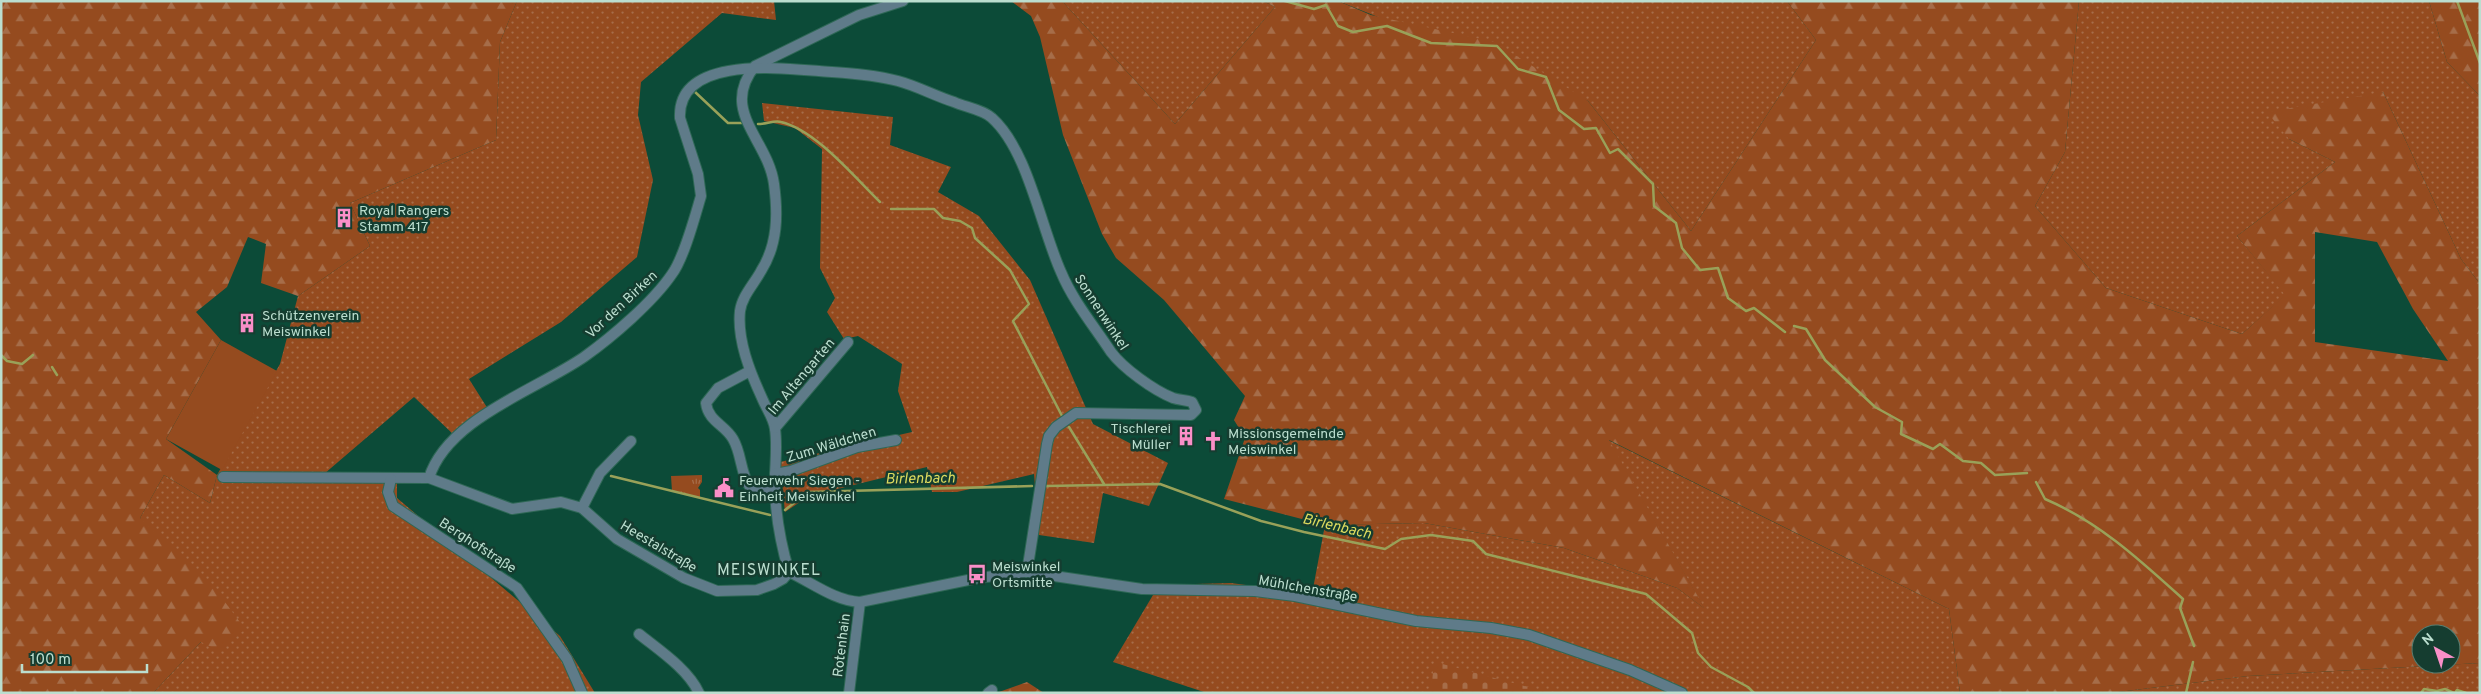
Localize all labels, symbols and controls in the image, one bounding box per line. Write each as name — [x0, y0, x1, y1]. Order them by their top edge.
place label: Royal Rangers Stamm 417 — [359, 203, 449, 236]
building icon: Royal Rangers Stamm 417 — [333, 207, 355, 229]
street label: Vor den Birken — [583, 268, 661, 343]
street label: Sonnenwinkel — [1070, 272, 1132, 354]
place label: Schützenverein Meiswinkel — [262, 308, 359, 341]
building icon: Schützenverein Meiswinkel — [236, 312, 258, 334]
street label: Im Altengarten — [765, 335, 839, 419]
place label: Tischlerei Müller — [1110, 421, 1172, 454]
street label: Zum Wäldchen — [784, 424, 878, 467]
building icon: Tischlerei Müller — [1175, 425, 1197, 447]
place label: Missionsgemeinde Meiswinkel — [1228, 426, 1344, 459]
church icon: Missionsgemeinde Meiswinkel — [1202, 430, 1224, 452]
water label: Birlenbach — [885, 469, 955, 490]
place label: Feuerwehr Siegen - Einheit Meiswinkel — [739, 473, 860, 506]
public building icon: Feuerwehr Siegen - Einheit Meiswinkel — [713, 477, 735, 499]
water label: Birlenbach — [1300, 510, 1373, 545]
street label: Berghofstraße — [435, 515, 519, 578]
street label: Heestalstraße — [617, 518, 700, 577]
place label: Meiswinkel Ortsmitte — [992, 559, 1060, 592]
district label: MEISWINKEL — [717, 561, 821, 581]
bus stop icon: Meiswinkel Ortsmitte — [966, 563, 988, 585]
street label: Mühlchenstraße — [1257, 572, 1359, 607]
street label: Rotenhain — [830, 612, 855, 678]
north arrow — [2411, 624, 2461, 674]
text: N — [2419, 630, 2438, 650]
scale bar — [22, 642, 148, 674]
text: 100 m — [30, 651, 71, 670]

